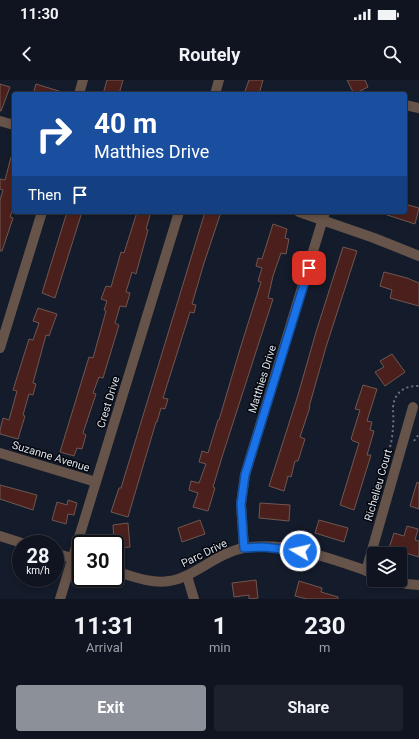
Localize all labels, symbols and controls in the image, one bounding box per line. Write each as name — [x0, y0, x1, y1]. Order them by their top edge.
text: 11:30 — [20, 5, 59, 23]
icon: back — [16, 43, 38, 65]
icon: search — [381, 43, 403, 65]
text: Routely — [179, 44, 240, 65]
text: 40 m — [94, 107, 157, 140]
icon: right — [28, 108, 80, 160]
text: Matthies Drive — [94, 141, 209, 162]
icon: arrive — [69, 184, 91, 206]
text: Then — [28, 186, 61, 204]
pin — [292, 251, 326, 285]
icon: arrive — [298, 257, 320, 279]
street label: Matthies Drive — [246, 343, 279, 415]
street label: Crest Drive — [94, 375, 123, 430]
street label: Suzanne Avenue — [10, 438, 92, 475]
street label: Richelieu Court — [362, 447, 395, 523]
position arrow — [279, 530, 321, 572]
speed limit sign: 30 — [72, 535, 124, 587]
street label: Parc Drive — [179, 537, 230, 570]
text: 28 — [27, 544, 49, 568]
map controls — [367, 547, 407, 587]
button: layers — [367, 547, 407, 587]
text: km/h — [26, 565, 50, 576]
text: 11:31 — [74, 612, 135, 640]
text: 1 — [213, 612, 227, 640]
text: 230 — [304, 612, 345, 640]
text: Arrival — [86, 640, 123, 655]
text: min — [209, 640, 231, 655]
text: m — [319, 640, 331, 655]
button: Exit — [16, 685, 206, 731]
button: Share — [214, 685, 403, 731]

